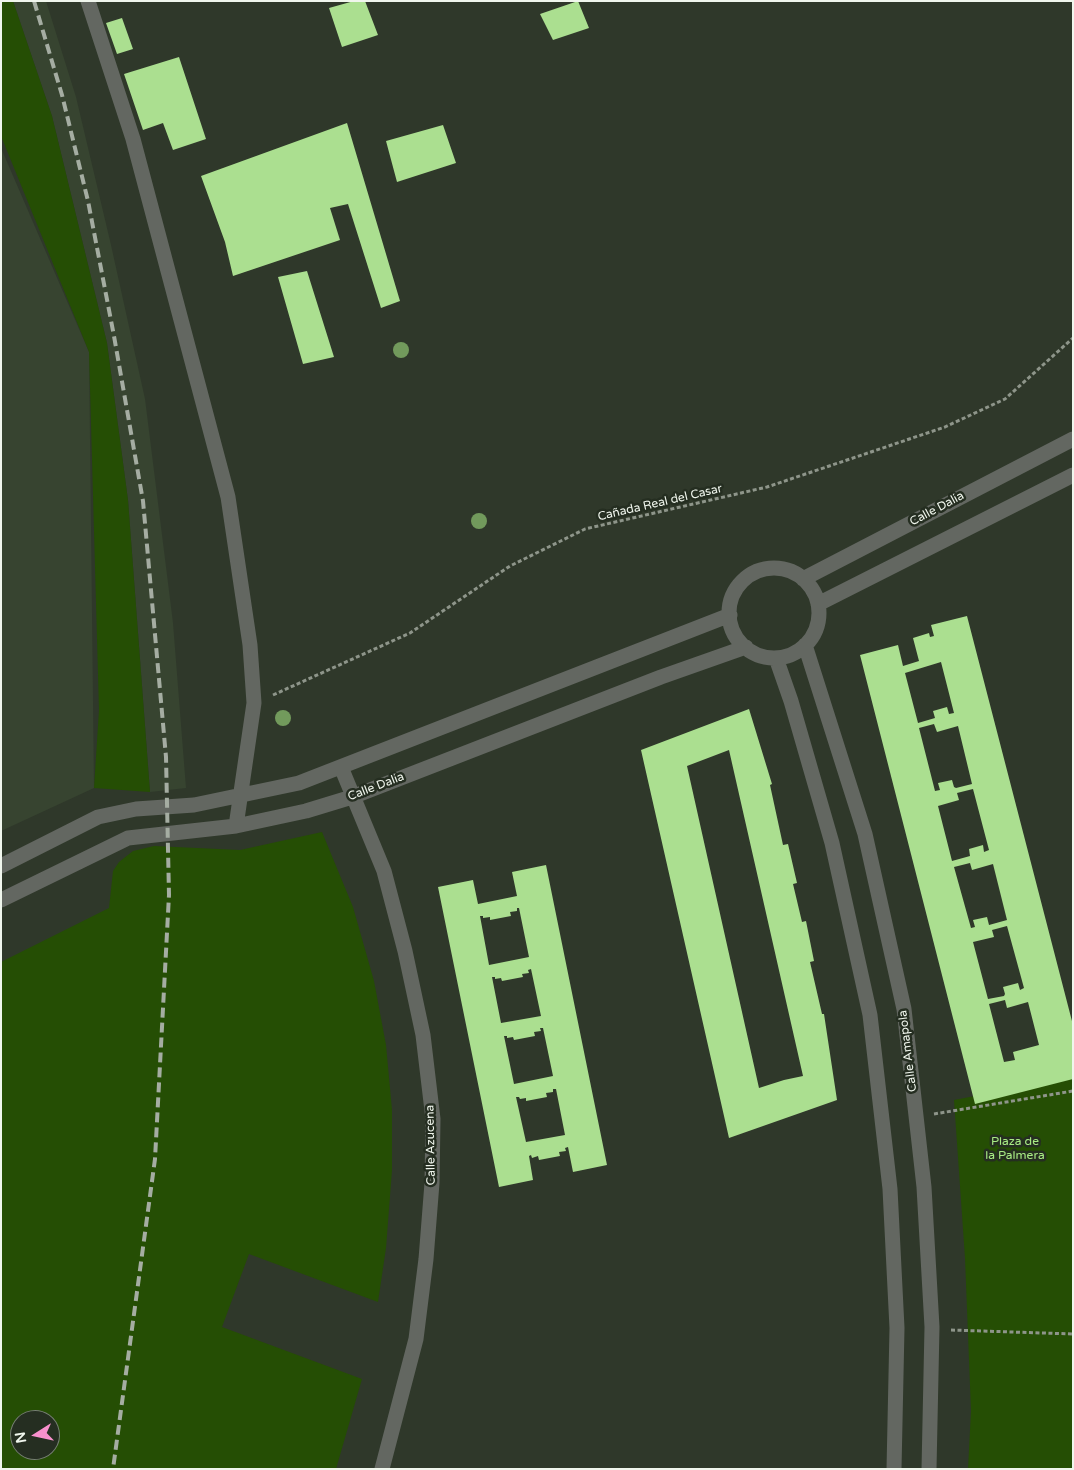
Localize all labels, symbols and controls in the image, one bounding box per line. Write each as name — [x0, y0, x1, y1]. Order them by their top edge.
street label: Cañada Real del Casar — [596, 482, 724, 524]
street label: Calle Dalia — [907, 489, 967, 529]
street label: Calle Dalia — [346, 770, 406, 804]
street label: Calle Amapola — [896, 1009, 920, 1093]
street label: Calle Azucena — [423, 1105, 439, 1185]
park label: Plaza de la Palmera — [985, 1135, 1045, 1163]
north arrow — [10, 1410, 60, 1460]
text: N — [11, 1431, 30, 1445]

